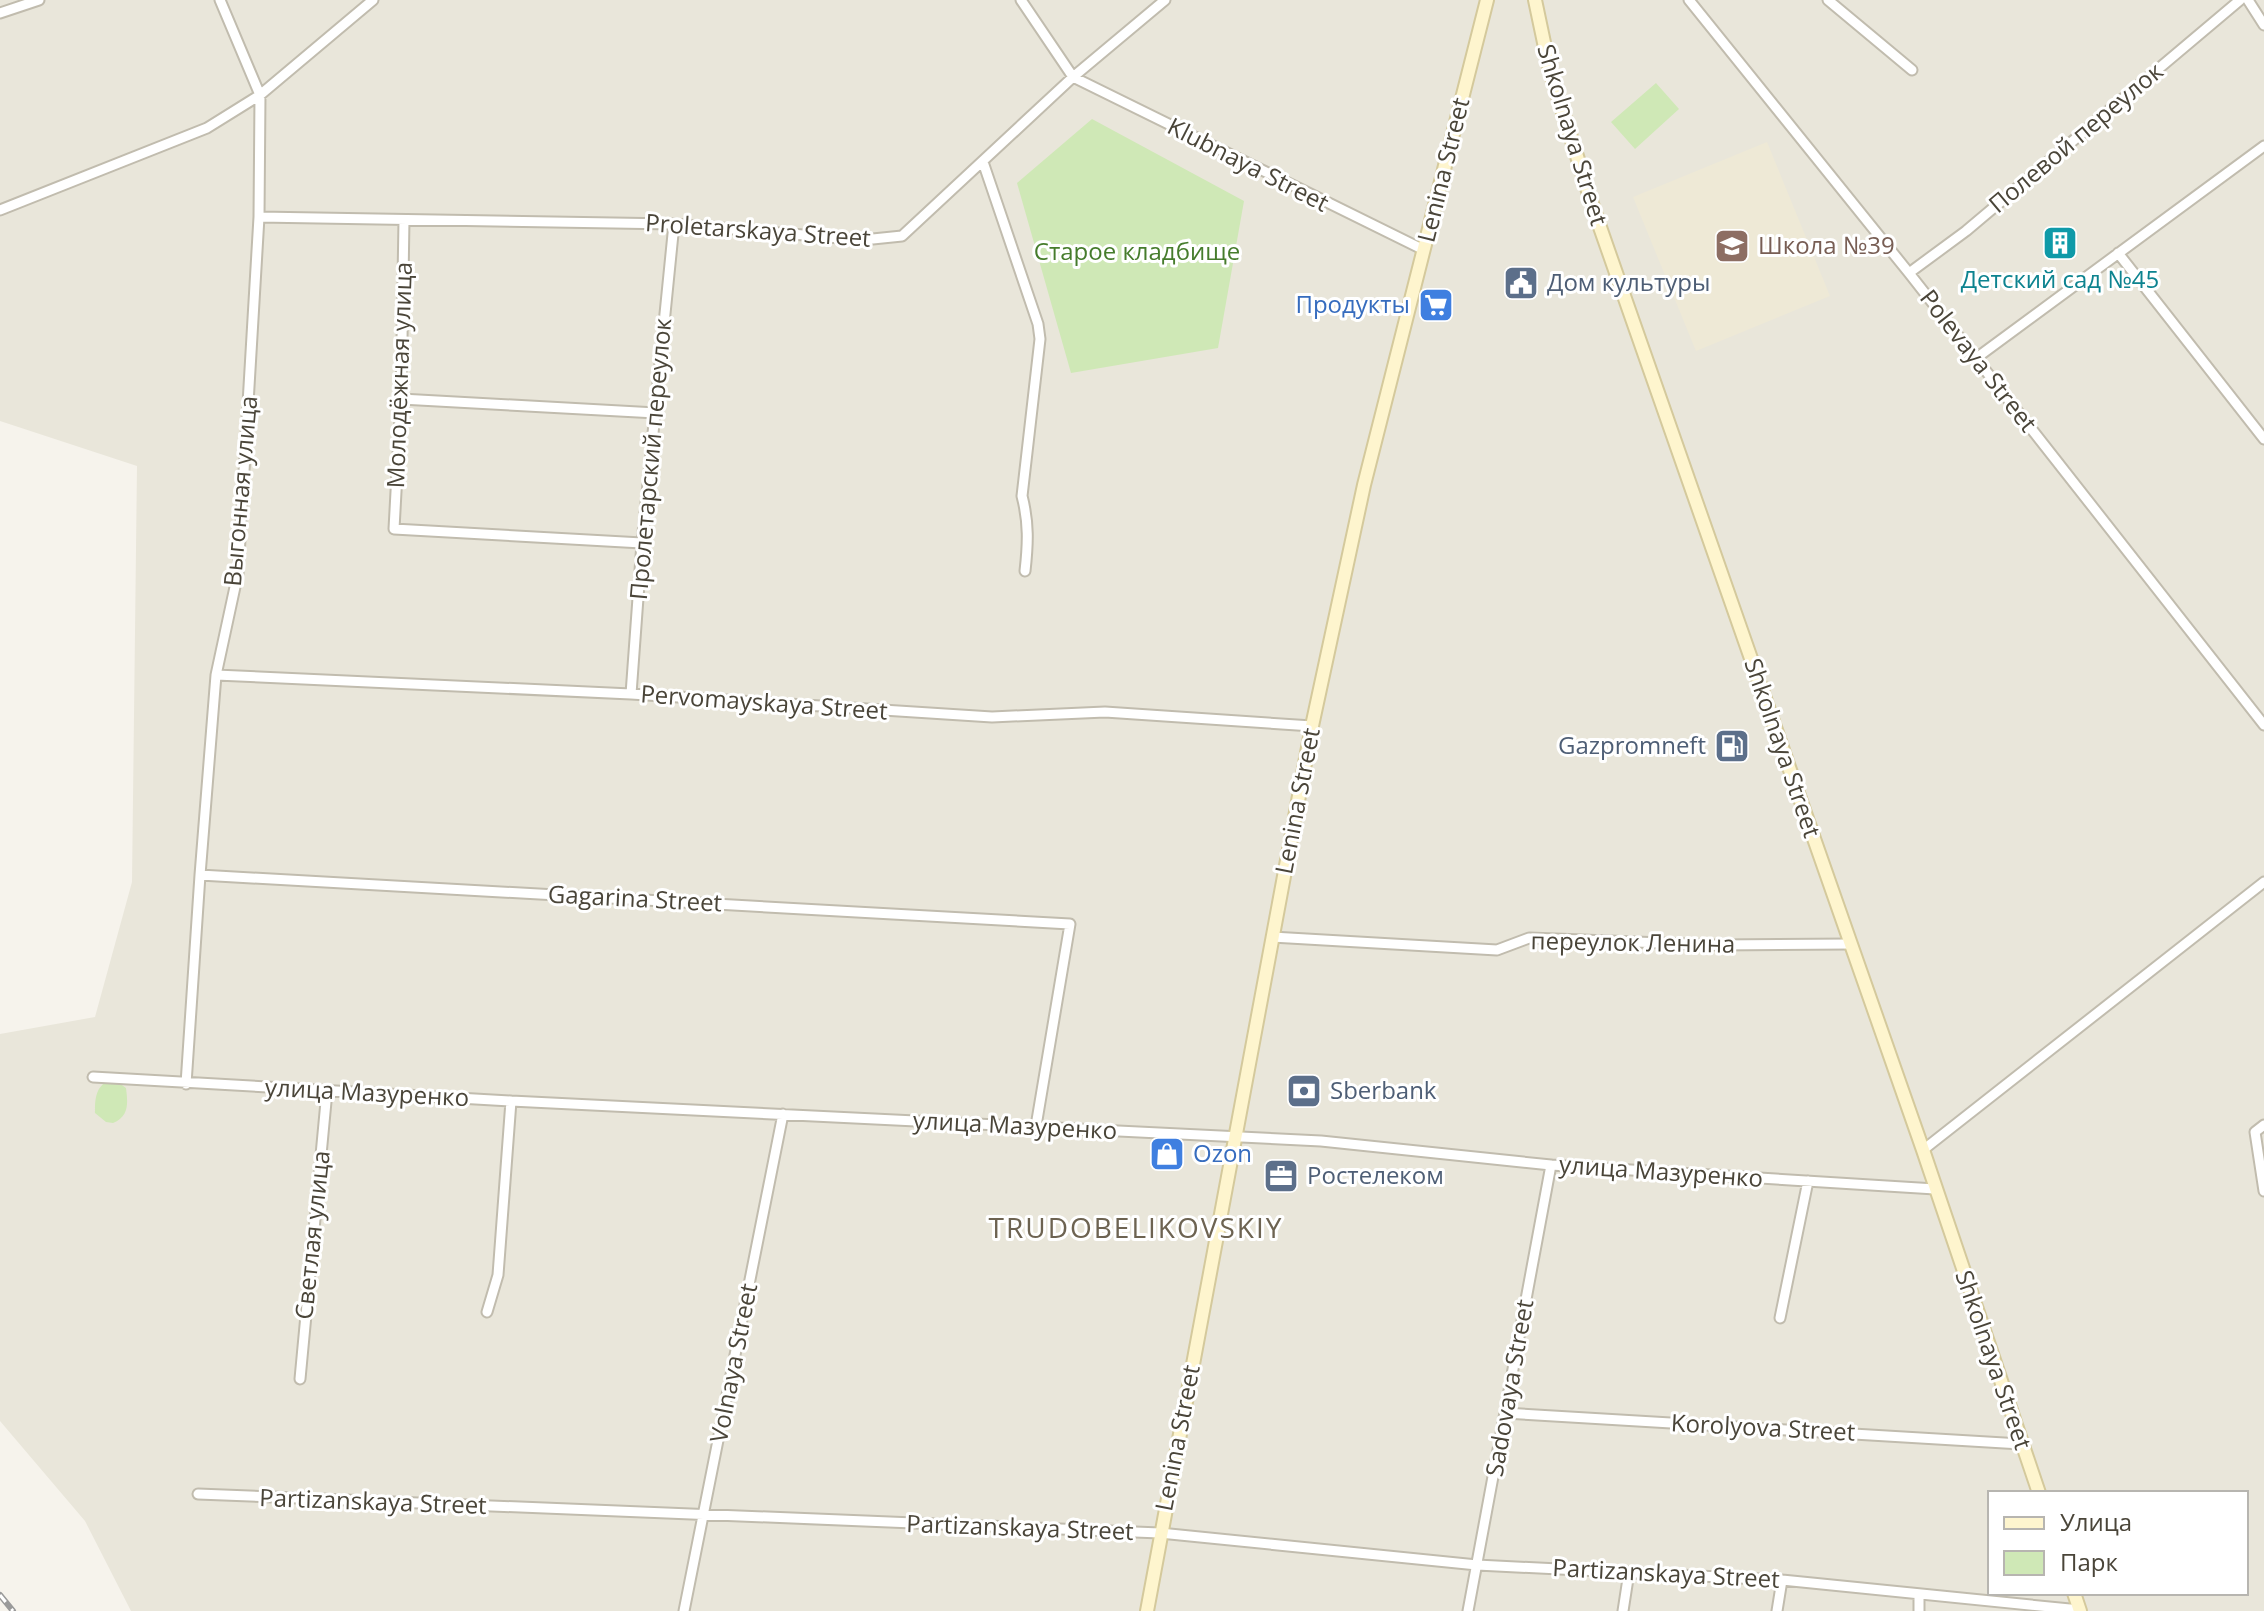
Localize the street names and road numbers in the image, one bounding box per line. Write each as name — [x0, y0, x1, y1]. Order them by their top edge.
street label: Shkolnaya Street — [1530, 40, 1617, 229]
street label: Полевой переулок — [1981, 54, 2170, 220]
street label: Lenina Street — [1409, 94, 1476, 245]
street label: Klubnaya Street — [1162, 109, 1335, 219]
street label: Proletarskaya Street — [644, 205, 872, 254]
street label: Молодёжная улица — [378, 261, 419, 489]
street label: Polevaya Street — [1913, 282, 2045, 438]
street label: Пролетарский переулок — [621, 316, 678, 601]
street label: Выгонная улица — [215, 394, 264, 588]
street label: Shkolnaya Street — [1737, 653, 1830, 842]
street label: Pervomayskaya Street — [639, 676, 889, 727]
street label: Lenina Street — [1266, 725, 1327, 877]
street label: Gagarina Street — [547, 876, 723, 919]
street label: переулок Ленина — [1530, 923, 1736, 960]
street label: улица Мазуренко — [264, 1070, 470, 1113]
street label: улица Мазуренко — [912, 1103, 1118, 1146]
street label: улица Мазуренко — [1558, 1147, 1764, 1194]
street label: Светлая улица — [286, 1149, 337, 1321]
street label: Shkolnaya Street — [1948, 1265, 2041, 1454]
street label: Volnaya Street — [701, 1280, 764, 1445]
street label: Sadovaya Street — [1477, 1296, 1540, 1479]
street label: Lenina Street — [1146, 1362, 1207, 1514]
street label: Korolyova Street — [1670, 1405, 1856, 1448]
street label: Partizanskaya Street — [259, 1480, 487, 1521]
street label: Partizanskaya Street — [906, 1506, 1134, 1547]
street label: Partizanskaya Street — [1552, 1550, 1781, 1595]

